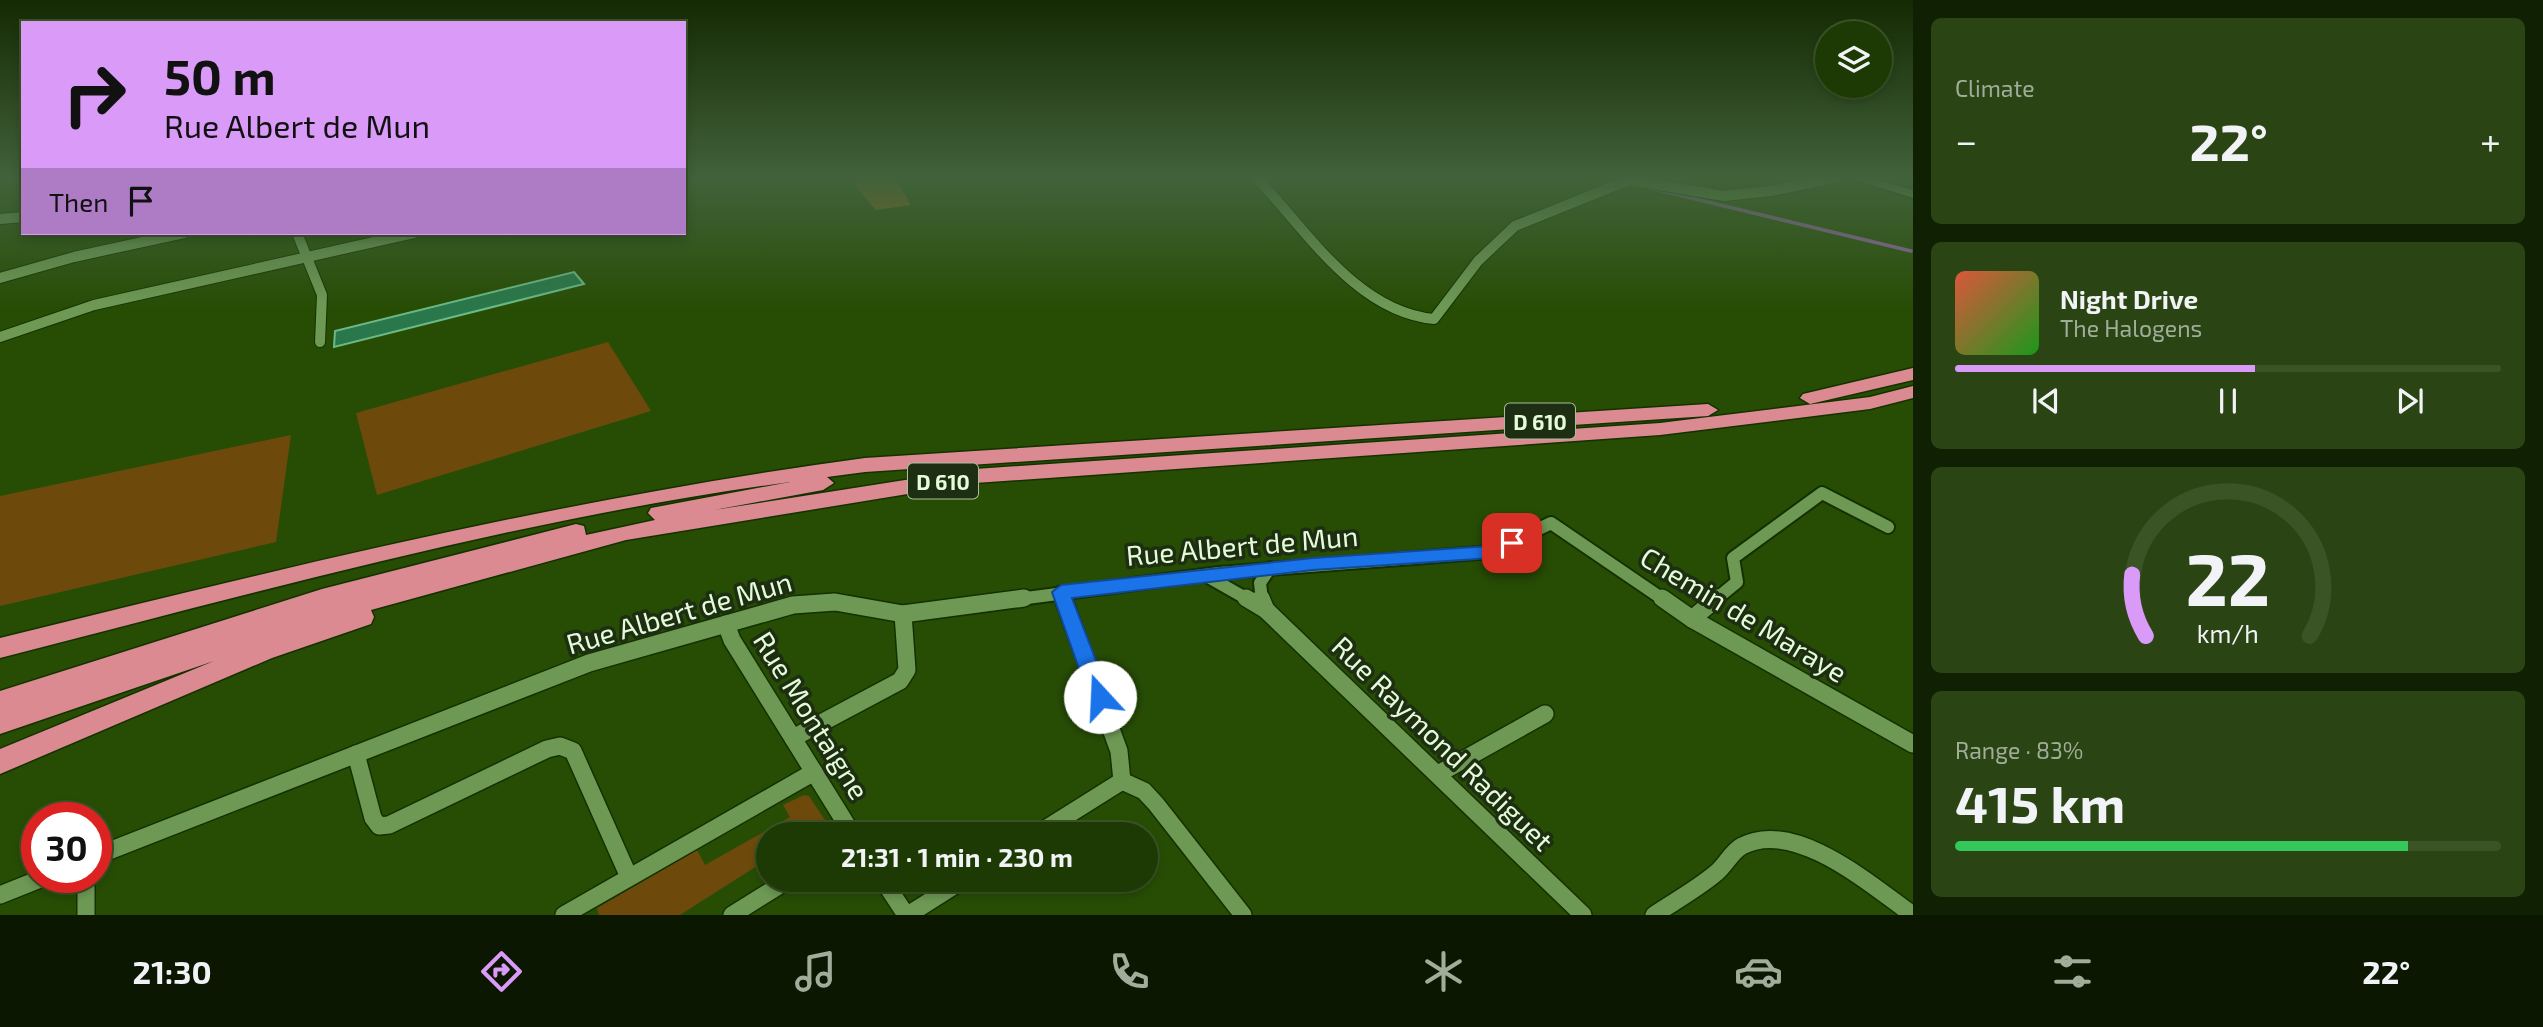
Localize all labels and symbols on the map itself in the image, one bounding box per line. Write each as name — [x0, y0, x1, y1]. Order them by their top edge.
road number: D 610 — [1505, 404, 1575, 438]
road number: D 610 — [908, 463, 978, 498]
pin — [1482, 513, 1542, 573]
street label: Rue Albert de Mun — [1125, 518, 1359, 572]
street label: Chemin de Maraye — [1635, 539, 1853, 689]
street label: Rue Albert de Mun — [562, 564, 796, 660]
street label: Rue Montaigne — [747, 625, 877, 805]
street label: Rue Raymond Radiguet — [1325, 629, 1561, 857]
position arrow — [1063, 660, 1137, 734]
speed limit sign: 30 — [21, 802, 112, 893]

